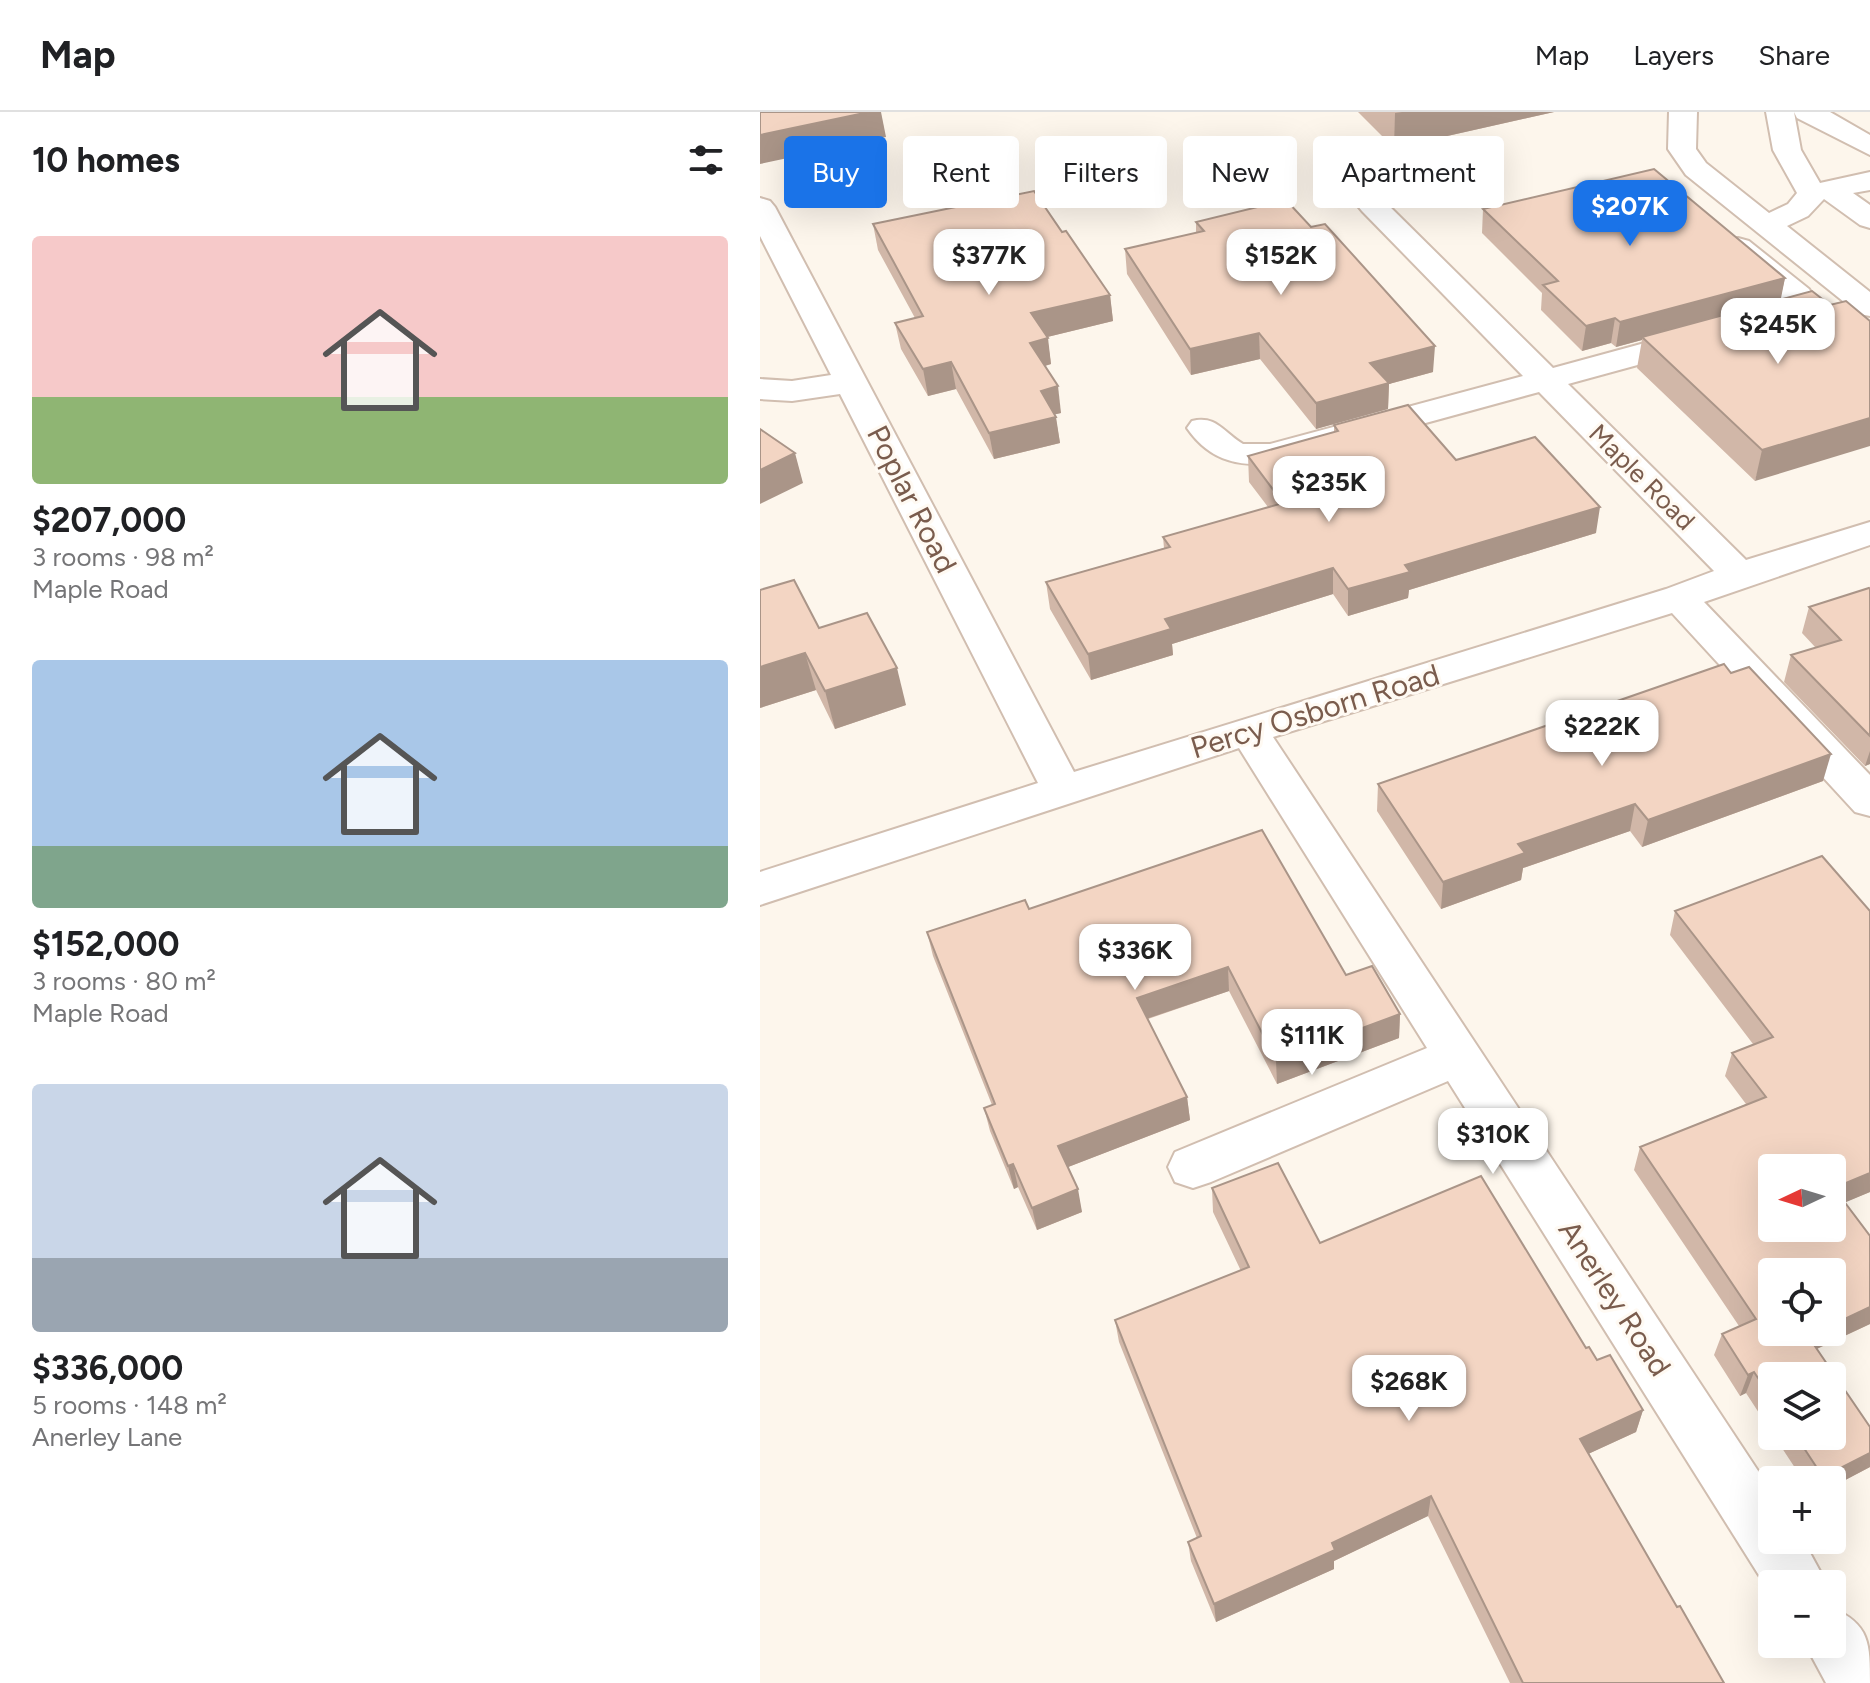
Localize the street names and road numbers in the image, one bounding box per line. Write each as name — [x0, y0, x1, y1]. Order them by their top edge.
street label: Maple Road — [1582, 417, 1702, 537]
street label: Poplar Road — [859, 419, 965, 579]
street label: Percy Osborn Road — [1186, 656, 1444, 766]
street label: Anerley Road — [1551, 1213, 1679, 1383]

